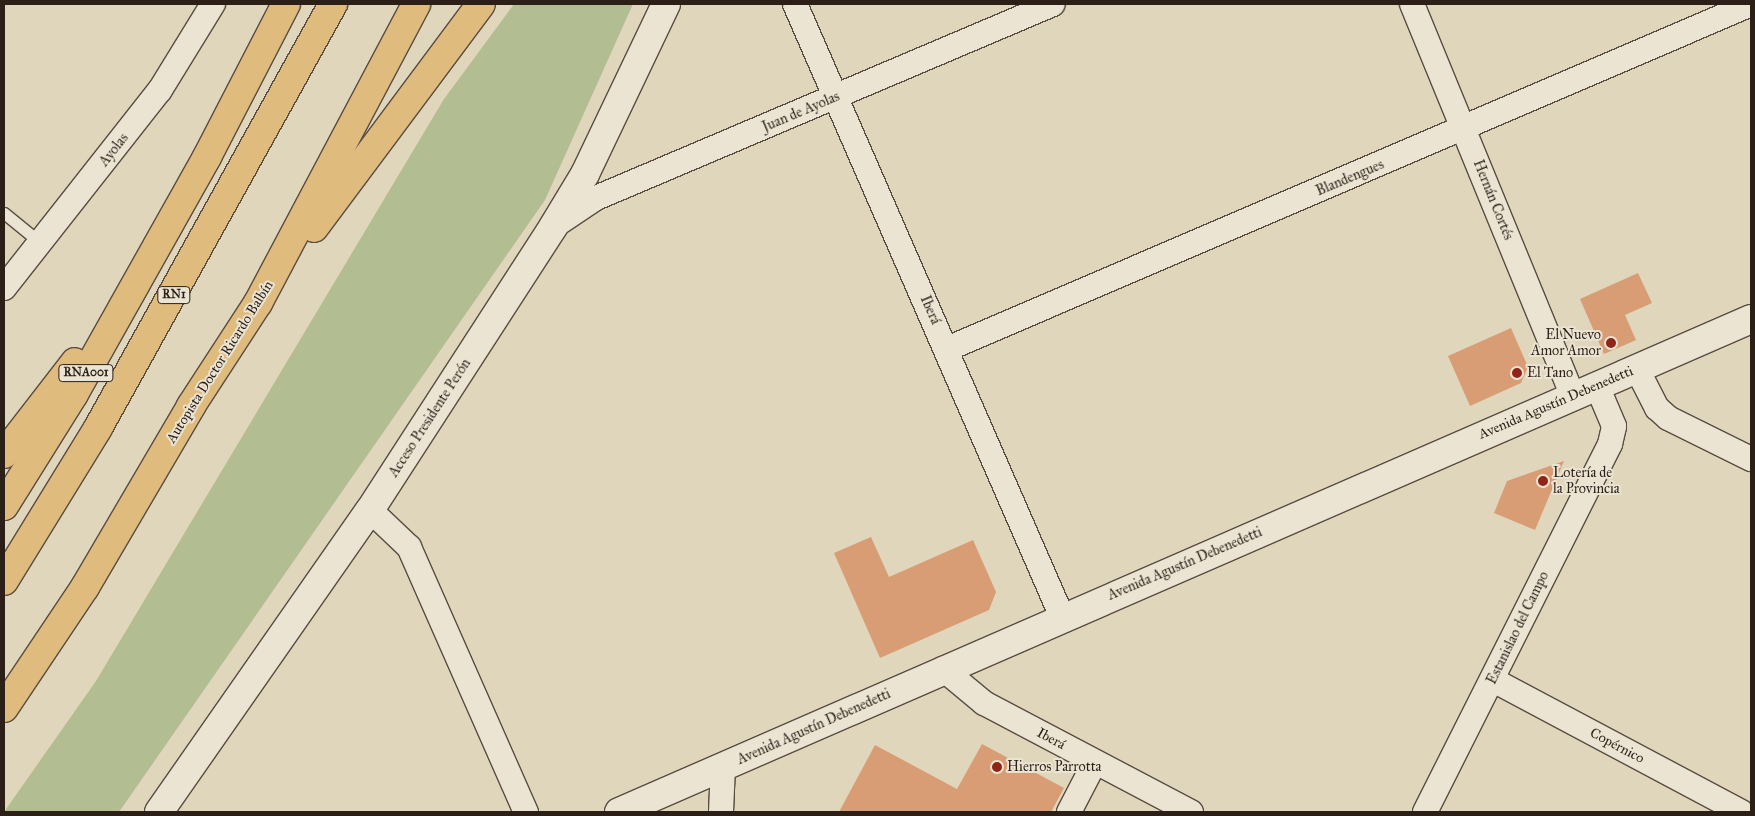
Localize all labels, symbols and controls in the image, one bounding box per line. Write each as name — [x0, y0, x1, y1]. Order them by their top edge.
street label: Juan de Ayolas — [760, 88, 842, 136]
street label: Ayolas — [96, 130, 132, 170]
street label: Blandengues — [1314, 156, 1386, 200]
street label: Hernán Cortés — [1469, 157, 1517, 243]
street label: Autopista Doctor Ricardo Balbín — [163, 278, 277, 446]
road number: RN1 — [156, 286, 192, 304]
street label: Iberá — [916, 293, 944, 327]
place label: El Nuevo Amor Amor — [1531, 327, 1601, 360]
marker: El Nuevo Amor Amor — [1605, 337, 1617, 349]
street label: Acceso Presidente Perón — [385, 356, 475, 480]
road number: RNA001 — [57, 363, 115, 382]
street label: Avenida Agustín Debenedetti — [1476, 363, 1636, 443]
place label: El Tano — [1527, 365, 1573, 381]
marker: El Tano — [1511, 367, 1523, 379]
place label: Lotería de la Provincia — [1553, 465, 1620, 498]
marker: Lotería de la Provincia — [1537, 475, 1549, 487]
street label: Avenida Agustín Debenedetti — [1105, 524, 1265, 604]
street label: Estanislao del Campo — [1483, 569, 1553, 687]
street label: Avenida Agustín Debenedetti — [735, 686, 893, 768]
street label: Iberá — [1034, 725, 1068, 753]
street label: Copérnico — [1587, 725, 1647, 767]
place label: Hierros Parrotta — [1007, 759, 1102, 775]
marker: Hierros Parrotta — [991, 761, 1003, 773]

